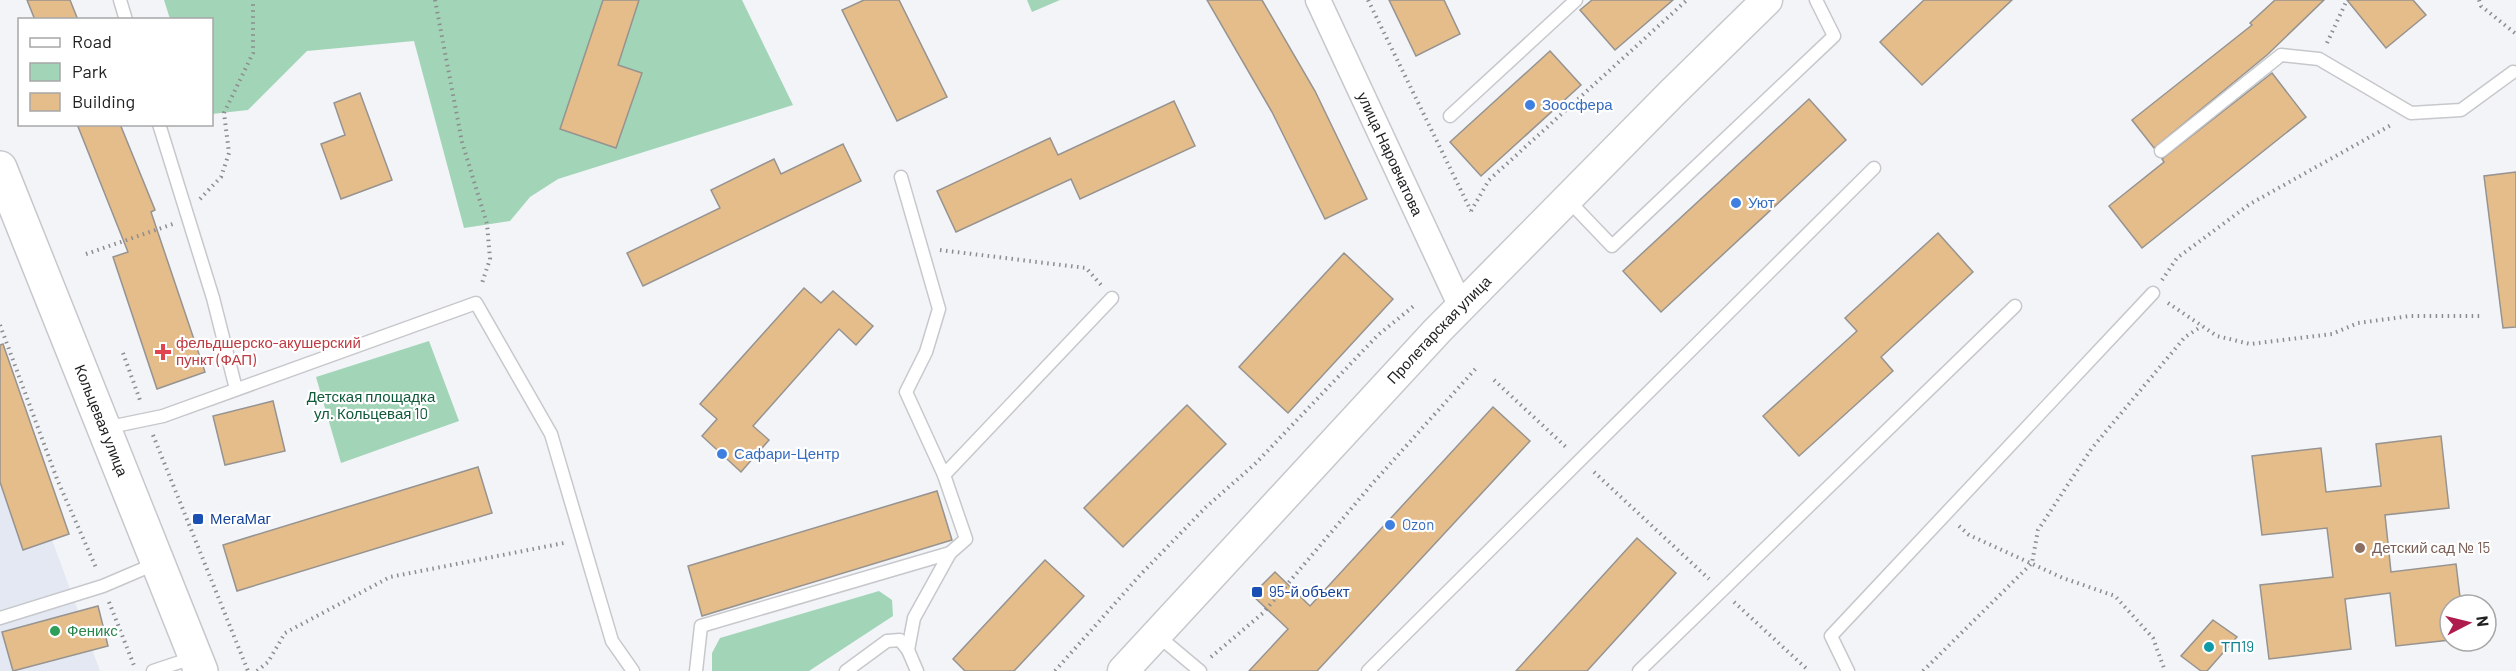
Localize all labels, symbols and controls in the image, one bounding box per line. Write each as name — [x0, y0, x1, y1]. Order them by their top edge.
legend — [18, 18, 213, 126]
text: Road — [72, 30, 112, 52]
text: Park — [72, 60, 107, 82]
street label: улица Наровчатова — [1354, 89, 1428, 219]
text: Building — [72, 90, 135, 112]
place label: Зоосфера — [1542, 95, 1613, 113]
marker: Зоосфера — [1523, 98, 1537, 112]
place label: Уют — [1748, 193, 1775, 211]
marker: Уют — [1729, 196, 1743, 210]
street label: Пролетарская улица — [1383, 271, 1495, 387]
place label: фельдшерско-акушерский пункт (ФАП) — [176, 333, 361, 368]
marker: фельдшерско-акушерский пункт (ФАП) — [154, 343, 172, 361]
street label: Кольцевая улица — [71, 362, 132, 479]
park label: Детская площадка ул. Кольцевая 10 — [307, 387, 436, 422]
place label: Сафари-Центр — [734, 444, 840, 462]
marker: Сафари-Центр — [715, 447, 729, 461]
place label: МегаМаг — [210, 509, 271, 527]
marker: МегаМаг — [191, 512, 205, 526]
place label: Ozon — [1402, 515, 1434, 533]
marker: Ozon — [1383, 518, 1397, 532]
place label: Детский сад № 15 — [2372, 538, 2490, 556]
marker: Детский сад № 15 — [2353, 541, 2367, 555]
place label: 95-й объект — [1269, 582, 1350, 600]
marker: 95-й объект — [1250, 585, 1264, 599]
north arrow — [2438, 593, 2498, 653]
text: N — [2473, 615, 2493, 628]
place label: Феникс — [67, 621, 118, 639]
marker: Феникс — [48, 624, 62, 638]
place label: ТП19 — [2221, 637, 2254, 655]
marker: ТП19 — [2202, 640, 2216, 654]

